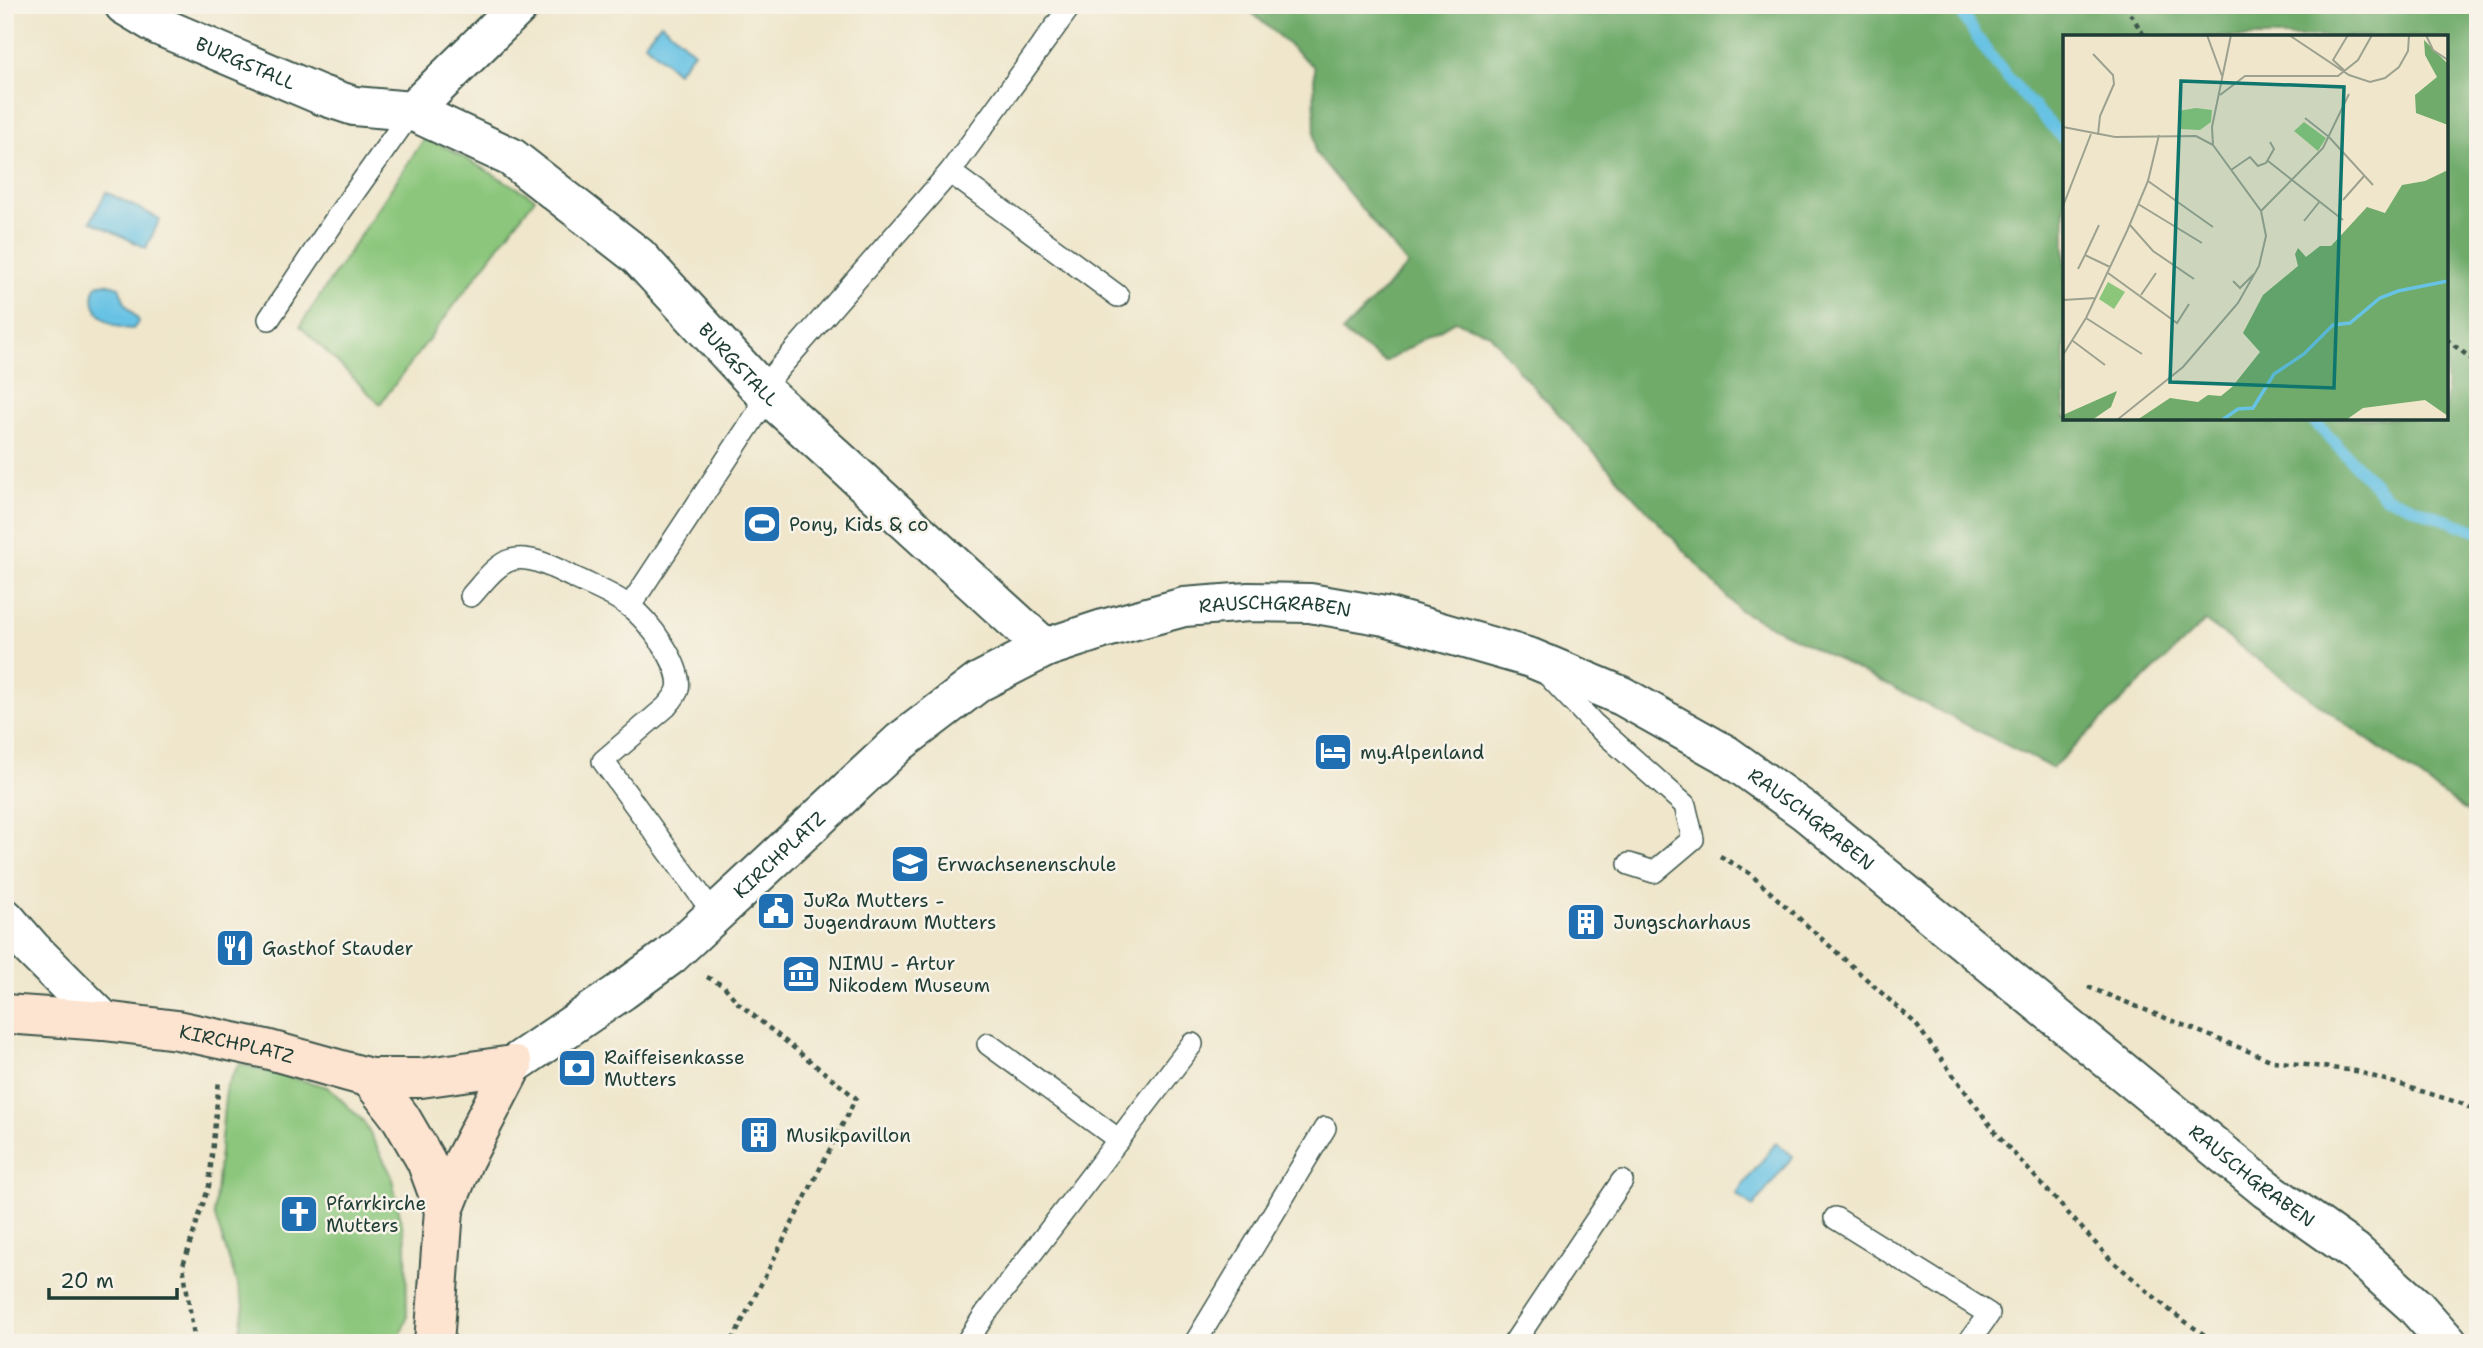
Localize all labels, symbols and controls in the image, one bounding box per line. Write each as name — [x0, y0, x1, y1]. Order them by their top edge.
street label: BURGSTALL — [192, 31, 299, 95]
inset map — [2063, 35, 2448, 420]
street label: BURGSTALL — [693, 317, 784, 412]
sports icon: Pony, Kids & co — [741, 503, 783, 545]
place label: Pony, Kids & co — [789, 512, 929, 537]
street label: RAUSCHGRABEN — [1198, 589, 1353, 622]
hotel icon: my.Alpenland — [1312, 731, 1354, 773]
place label: my.Alpenland — [1360, 740, 1484, 765]
street label: RAUSCHGRABEN — [1743, 762, 1880, 876]
street label: KIRCHPLATZ — [728, 806, 830, 904]
school or university icon: Erwachsenenschule — [889, 843, 931, 885]
place label: Erwachsenenschule — [937, 852, 1116, 877]
place label: JuRa Mutters - Jugendraum Mutters — [803, 888, 996, 935]
public building icon: JuRa Mutters - Jugendraum Mutters — [755, 890, 797, 932]
building icon: Jungscharhaus — [1565, 901, 1607, 943]
place label: Jungscharhaus — [1613, 910, 1751, 935]
restaurant icon: Gasthof Stauder — [214, 927, 256, 969]
place label: Gasthof Stauder — [262, 936, 414, 961]
place label: NIMU - Artur Nikodem Museum — [828, 951, 990, 998]
museum icon: NIMU - Artur Nikodem Museum — [780, 953, 822, 995]
street label: KIRCHPLATZ — [177, 1018, 297, 1069]
place label: Raiffeisenkasse Mutters — [604, 1045, 745, 1092]
bank icon: Raiffeisenkasse Mutters — [556, 1047, 598, 1089]
building icon: Musikpavillon — [738, 1114, 780, 1156]
street label: RAUSCHGRABEN — [2184, 1119, 2320, 1232]
place label: Musikpavillon — [786, 1123, 911, 1148]
place label: Pfarrkirche Mutters — [326, 1191, 426, 1238]
church icon: Pfarrkirche Mutters — [278, 1193, 320, 1235]
scale bar — [49, 1257, 177, 1301]
text: 20 m — [60, 1267, 114, 1295]

